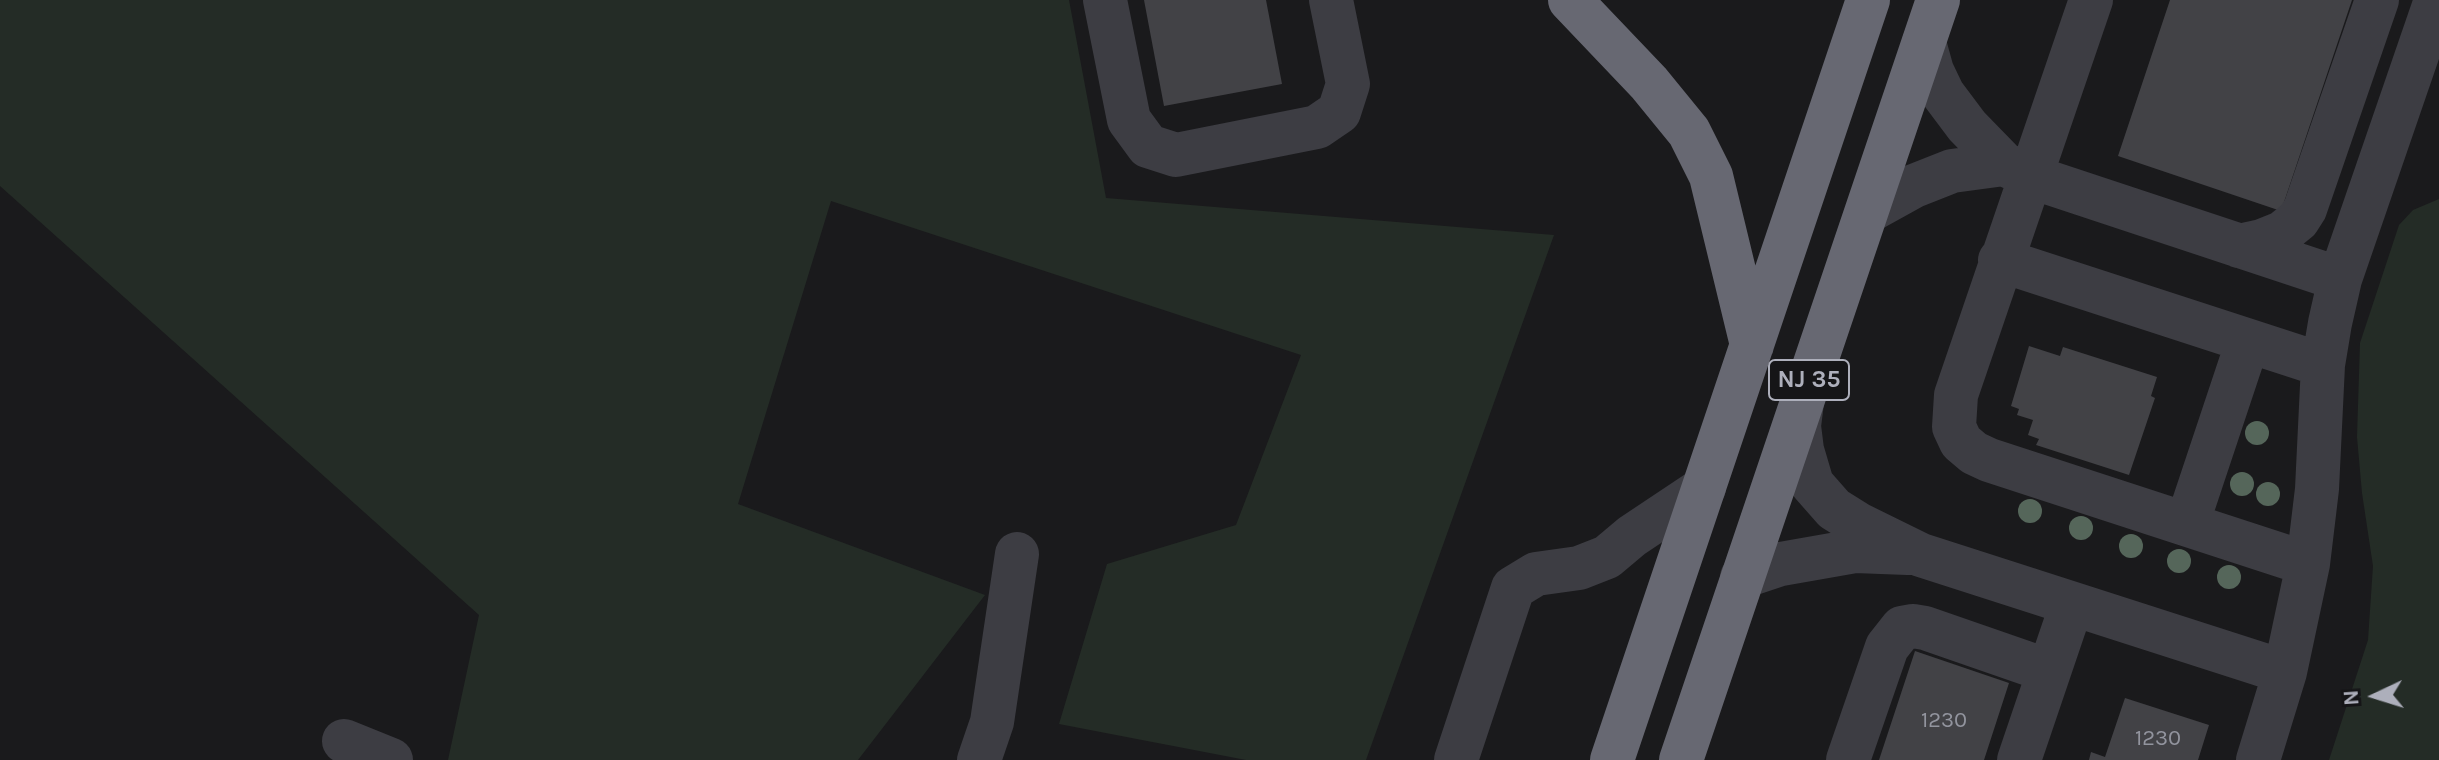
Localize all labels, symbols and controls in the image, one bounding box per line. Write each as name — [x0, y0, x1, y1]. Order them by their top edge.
road number: NJ 35 — [1769, 360, 1849, 400]
north arrow — [2335, 656, 2415, 736]
text: N — [2338, 689, 2365, 706]
house number: 1230 — [1921, 708, 1967, 734]
house number: 1230 — [2135, 726, 2181, 752]

